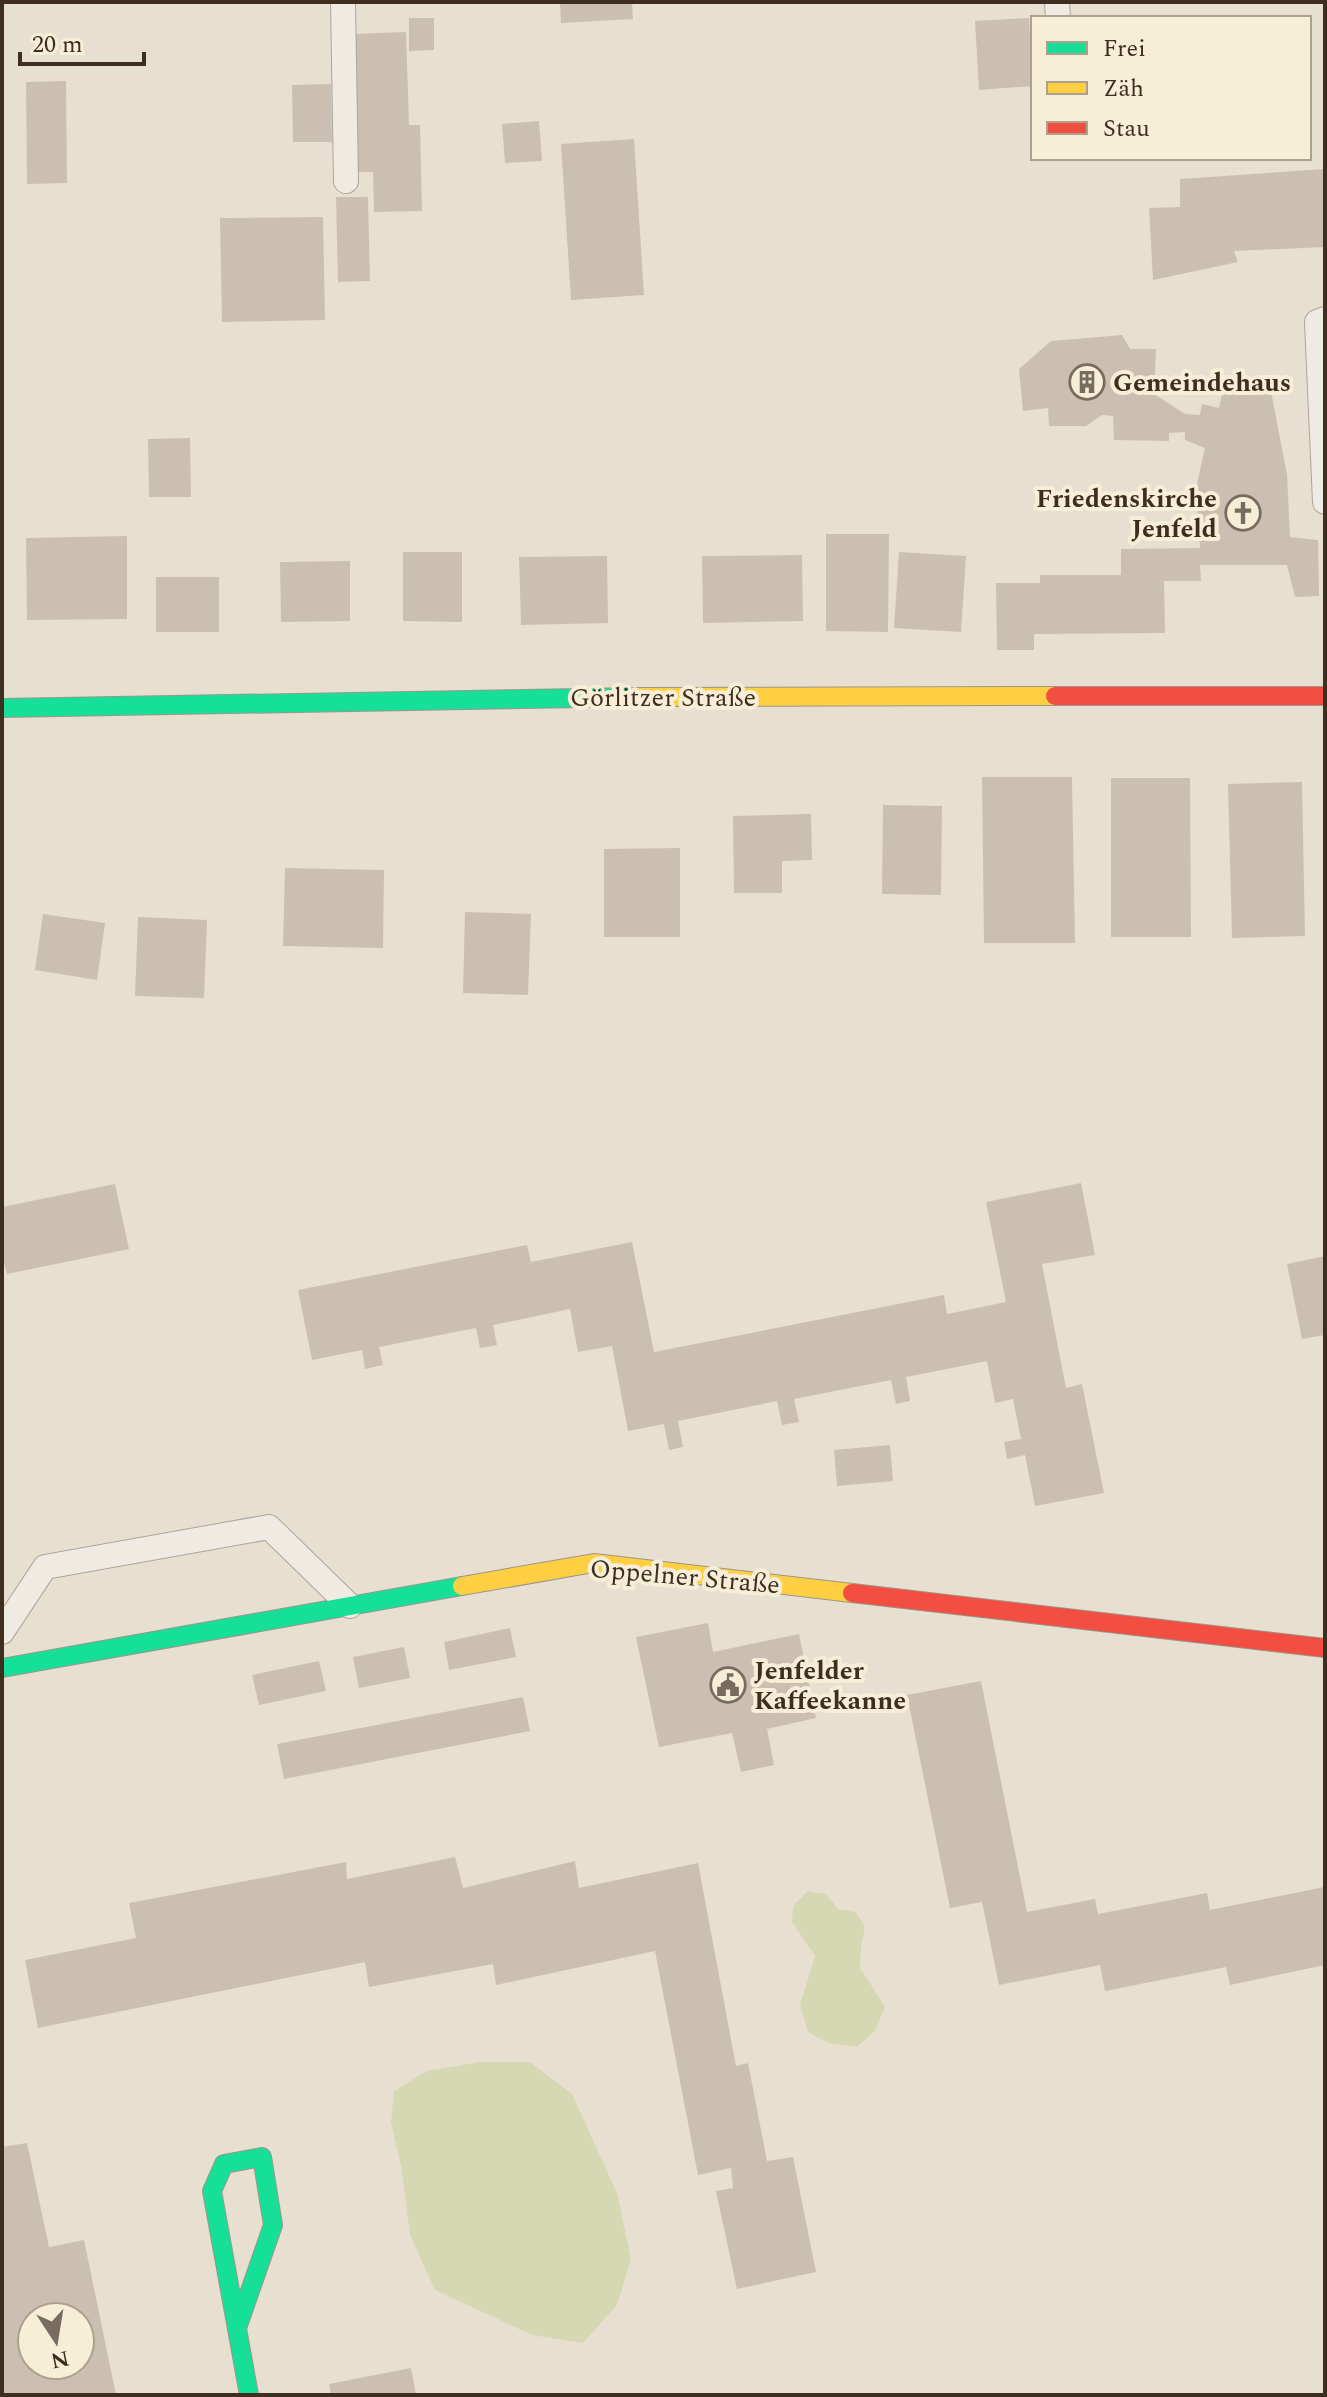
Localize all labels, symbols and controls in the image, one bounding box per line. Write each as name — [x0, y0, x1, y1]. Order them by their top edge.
scale bar — [20, 16, 144, 66]
legend — [1031, 16, 1311, 160]
text: 20 m — [32, 27, 83, 63]
text: Frei — [1103, 31, 1146, 67]
text: Zäh — [1103, 71, 1144, 107]
text: Stau — [1103, 111, 1150, 147]
building icon: Gemeindehaus — [1068, 363, 1106, 401]
place label: Gemeindehaus — [1113, 363, 1291, 403]
place label: Friedenskirche Jenfeld — [1036, 479, 1217, 549]
church icon: Friedenskirche Jenfeld — [1224, 494, 1262, 532]
street label: Görlitzer Straße — [570, 678, 756, 718]
street label: Oppelner Straße — [588, 1549, 782, 1605]
place label: Jenfelder Kaffeekanne — [754, 1651, 906, 1721]
public building icon: Jenfelder Kaffeekanne — [709, 1666, 747, 1704]
north arrow — [16, 2301, 96, 2381]
text: N — [48, 2341, 72, 2377]

